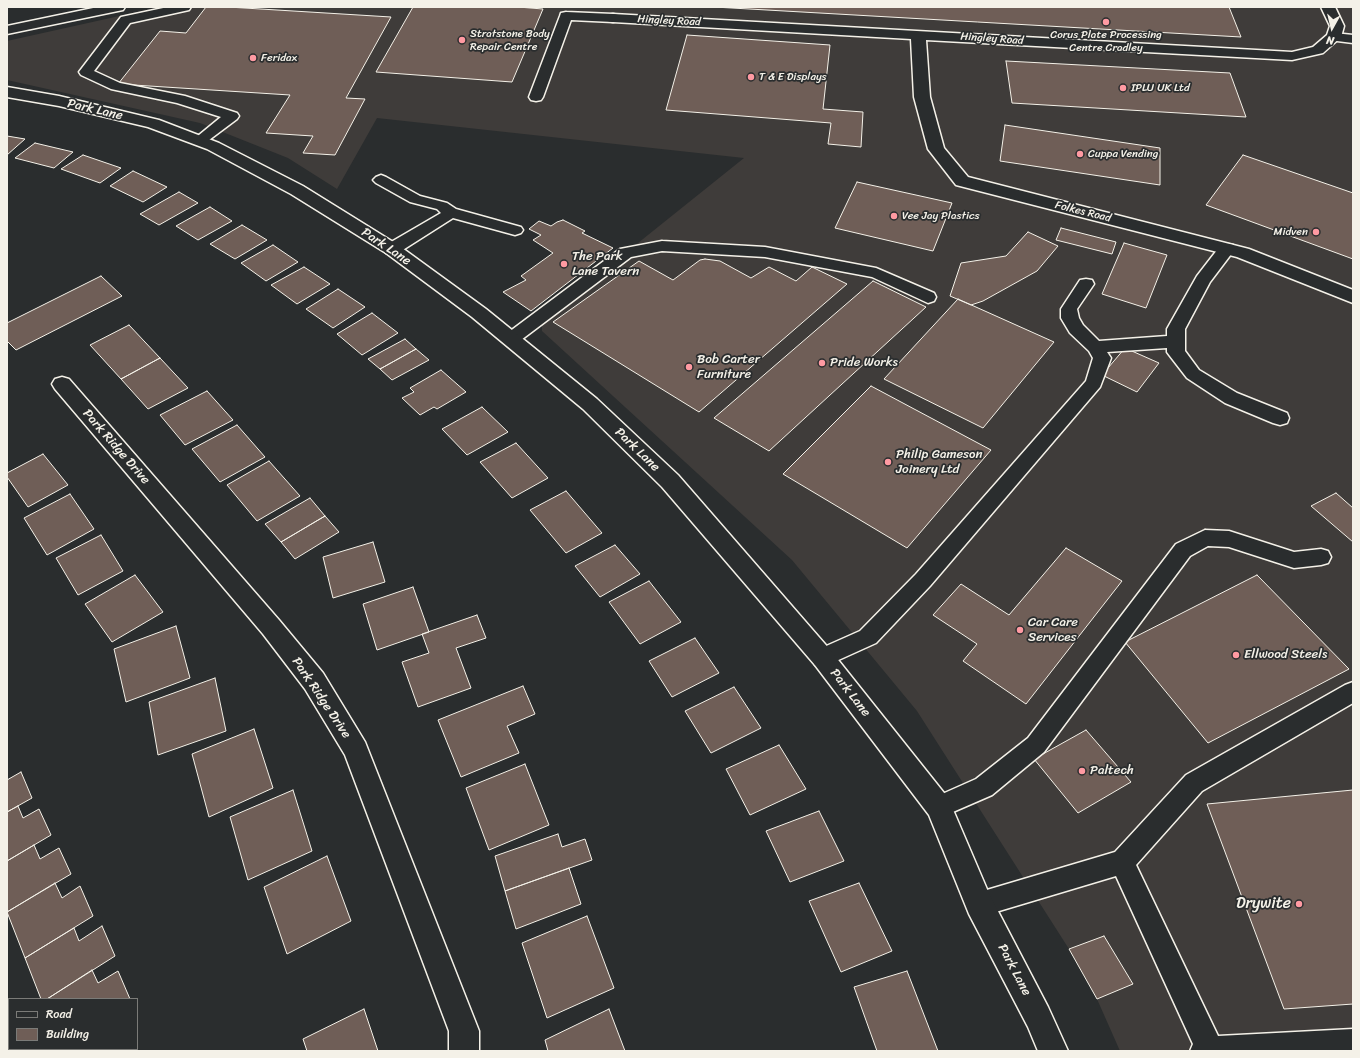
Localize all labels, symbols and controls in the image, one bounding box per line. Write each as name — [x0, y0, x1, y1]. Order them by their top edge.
north arrow — [1312, 8, 1352, 48]
street label: Hingley Road — [637, 13, 701, 29]
marker: Corus Plate Processing Centre Cradley — [1101, 17, 1111, 27]
place label: Stratstone Body Repair Centre — [470, 27, 550, 53]
place label: Corus Plate Processing Centre Cradley — [1050, 28, 1162, 54]
street label: Hingley Road — [960, 30, 1024, 48]
text: N — [1325, 30, 1335, 50]
marker: Stratstone Body Repair Centre — [457, 35, 467, 45]
place label: Feridax — [261, 51, 297, 65]
marker: Feridax — [248, 53, 258, 63]
place label: T & E Displays — [759, 70, 827, 84]
marker: T & E Displays — [746, 72, 756, 82]
place label: IPLU UK Ltd — [1131, 81, 1190, 95]
marker: IPLU UK Ltd — [1118, 83, 1128, 93]
street label: Park Lane — [66, 96, 124, 124]
place label: Cuppa Vending — [1088, 147, 1158, 161]
marker: Cuppa Vending — [1075, 149, 1085, 159]
street label: Folkes Road — [1054, 199, 1112, 225]
place label: Vee Jay Plastics — [902, 209, 979, 223]
marker: Vee Jay Plastics — [889, 211, 899, 221]
street label: Park Lane — [358, 225, 414, 269]
place label: Midven — [1273, 225, 1308, 239]
marker: Midven — [1311, 227, 1321, 237]
place label: The Park Lane Tavern — [572, 249, 639, 280]
marker: The Park Lane Tavern — [559, 259, 569, 269]
place label: Bob Carter Furniture — [697, 352, 760, 383]
place label: Pride Works — [830, 355, 898, 371]
marker: Pride Works — [817, 358, 827, 368]
marker: Bob Carter Furniture — [684, 362, 694, 372]
street label: Park Ridge Drive — [79, 406, 153, 488]
street label: Park Lane — [611, 425, 663, 475]
place label: Philip Gameson Joinery Ltd — [896, 447, 983, 478]
marker: Philip Gameson Joinery Ltd — [883, 457, 893, 467]
place label: Car Care Services — [1028, 615, 1078, 646]
marker: Car Care Services — [1015, 625, 1025, 635]
place label: Ellwood Steels — [1244, 647, 1327, 663]
marker: Ellwood Steels — [1231, 650, 1241, 660]
street label: Park Ridge Drive — [288, 655, 354, 741]
street label: Park Lane — [827, 666, 873, 720]
place label: Paltech — [1090, 763, 1134, 779]
marker: Paltech — [1077, 766, 1087, 776]
place label: Drywite — [1236, 894, 1291, 914]
marker: Drywite — [1294, 899, 1304, 909]
street label: Park Lane — [994, 942, 1034, 998]
legend — [8, 998, 138, 1050]
text: Road — [46, 1003, 72, 1025]
text: Building — [46, 1023, 89, 1045]

